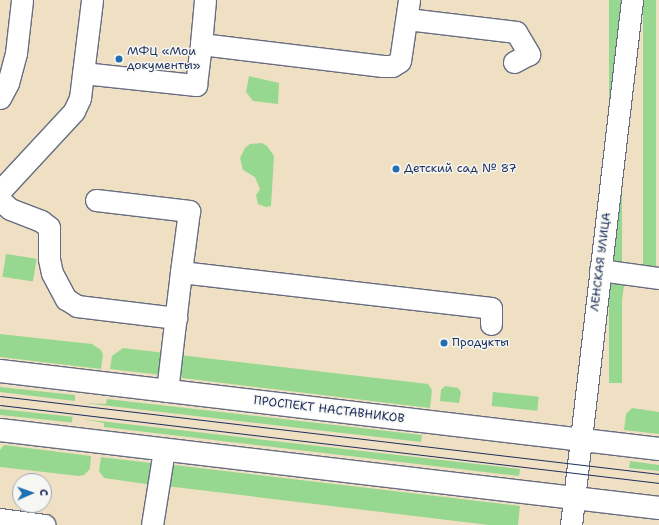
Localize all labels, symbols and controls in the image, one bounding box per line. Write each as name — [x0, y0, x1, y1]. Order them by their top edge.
place label: МФЦ «Мои документы» — [127, 45, 200, 73]
marker: МФЦ «Мои документы» — [114, 54, 124, 64]
place label: Детский сад № 87 — [404, 162, 517, 176]
marker: Детский сад № 87 — [391, 164, 401, 174]
street label: ЛЕНСКАЯ УЛИЦА — [588, 212, 614, 312]
place label: Продукты — [452, 336, 509, 350]
marker: Продукты — [439, 338, 449, 348]
street label: ПРОСПЕКТ НАСТАВНИКОВ — [253, 394, 405, 426]
north arrow — [12, 473, 52, 513]
text: С — [36, 489, 51, 496]

